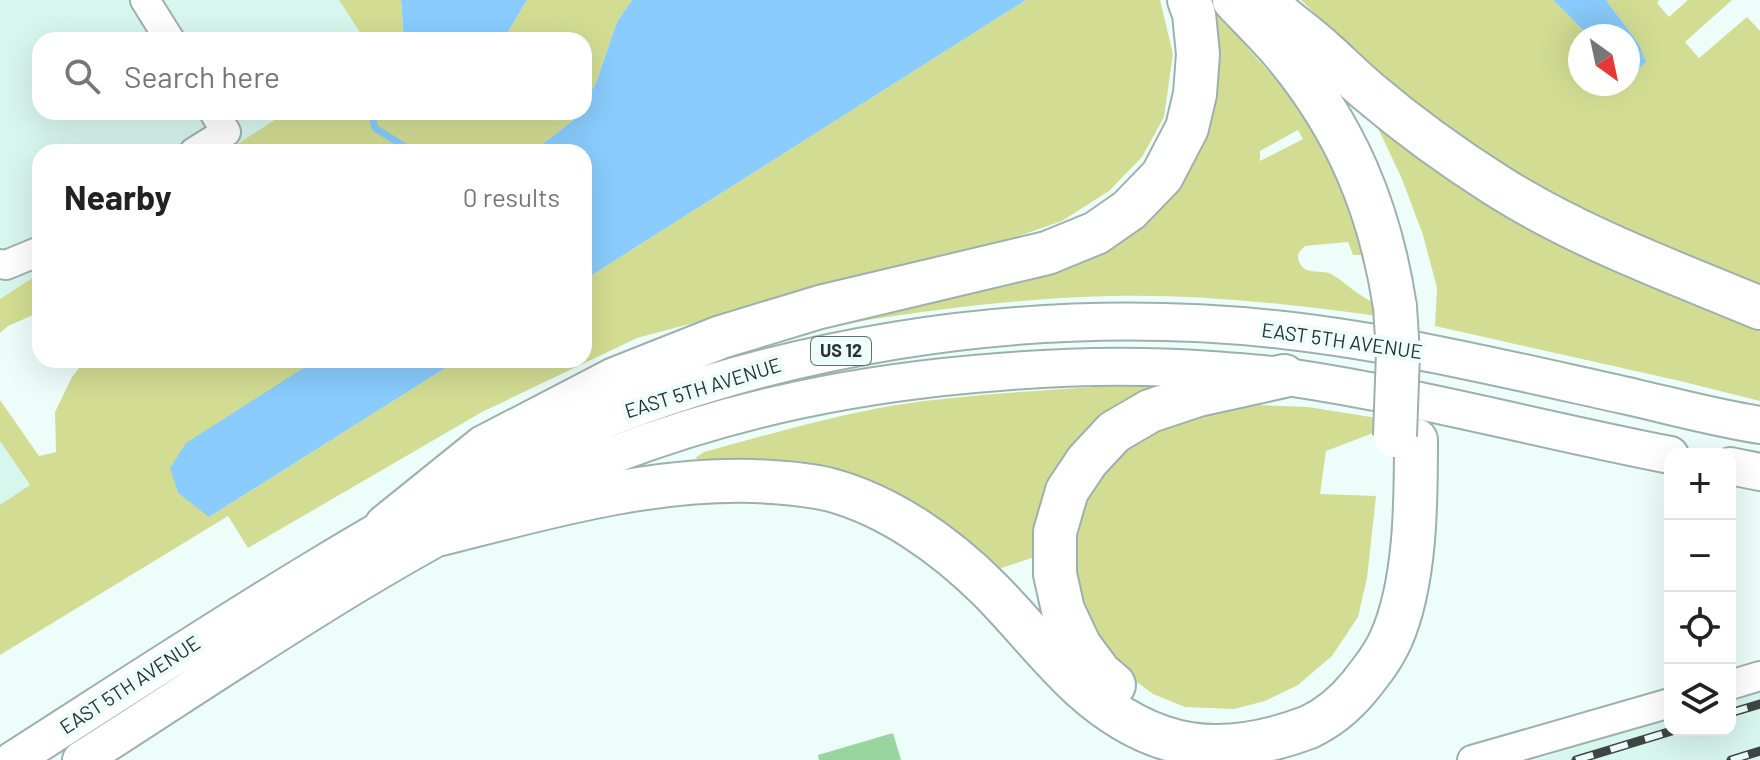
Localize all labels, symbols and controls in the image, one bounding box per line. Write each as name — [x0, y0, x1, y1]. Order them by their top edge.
north arrow — [1568, 24, 1640, 96]
search box — [32, 32, 592, 120]
icon: search — [60, 54, 104, 98]
text: Search here — [124, 58, 280, 94]
text: Nearby — [64, 176, 172, 217]
text: 0 results — [463, 181, 560, 212]
street label: EAST 5TH AVENUE — [1260, 317, 1424, 363]
road number: US 12 — [811, 337, 871, 365]
street label: EAST 5TH AVENUE — [622, 352, 784, 422]
map controls — [1664, 448, 1736, 736]
button: + — [1664, 448, 1736, 520]
button: − — [1664, 520, 1736, 592]
button: locate — [1664, 592, 1736, 664]
street label: EAST 5TH AVENUE — [55, 630, 204, 738]
button: layers — [1664, 664, 1736, 736]

